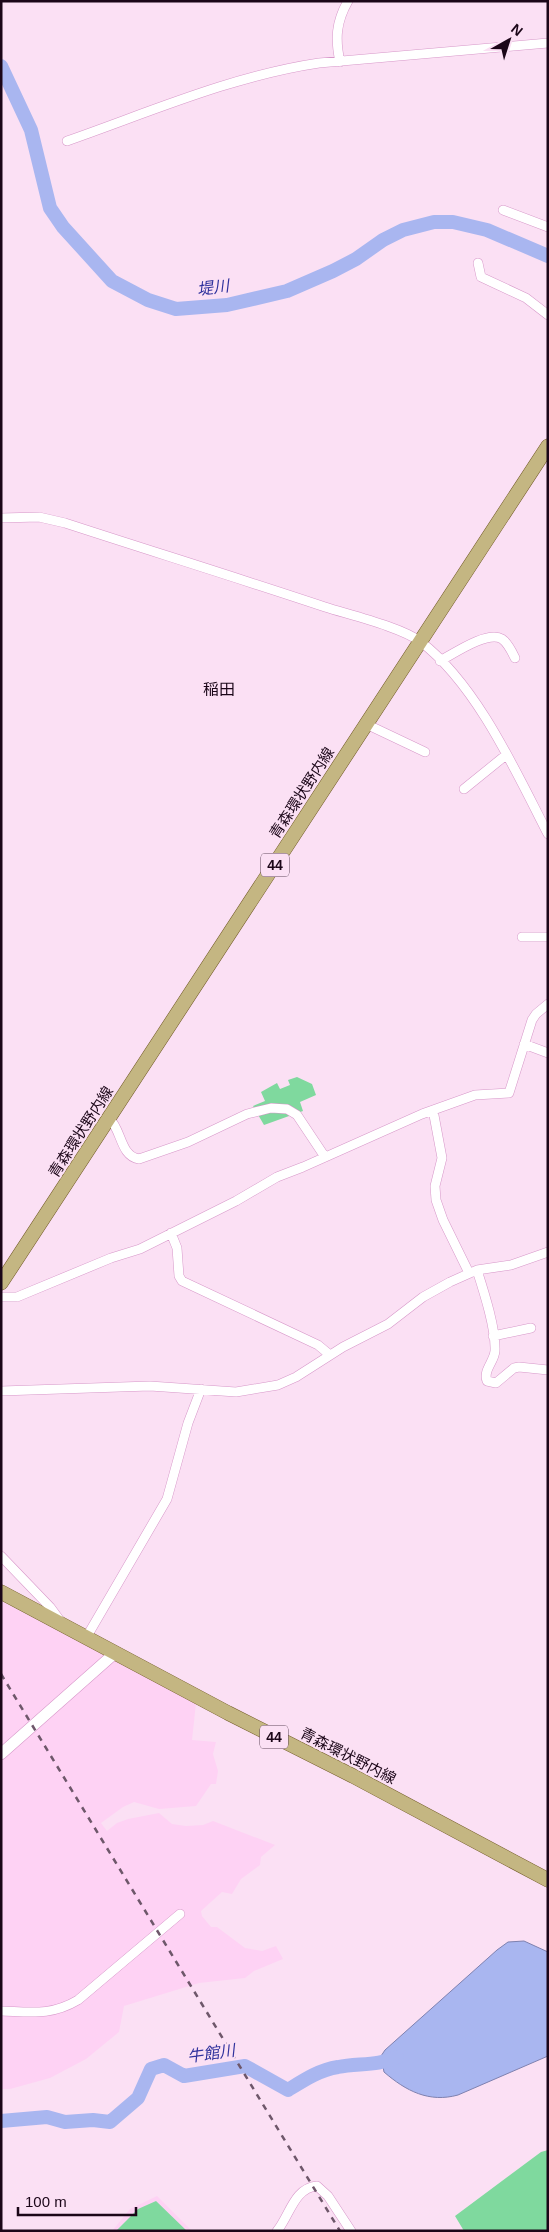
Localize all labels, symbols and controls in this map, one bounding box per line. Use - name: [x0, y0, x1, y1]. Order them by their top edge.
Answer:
- north arrow: [484, 15, 534, 65]
- text: N: [508, 20, 526, 39]
- water label: 堤川: [196, 277, 232, 298]
- district label: 稲田: [203, 681, 235, 698]
- street label: 青森環状野内線: [266, 744, 337, 841]
- road number: 44: [261, 854, 289, 876]
- street label: 青森環状野内線: [45, 1083, 116, 1180]
- street label: 青森環状野内線: [298, 1724, 399, 1787]
- road number: 44: [260, 1725, 288, 1748]
- water label: 牛館川: [186, 2041, 238, 2065]
- scale bar: [18, 2184, 135, 2216]
- text: 100 m: [25, 2193, 67, 2210]

